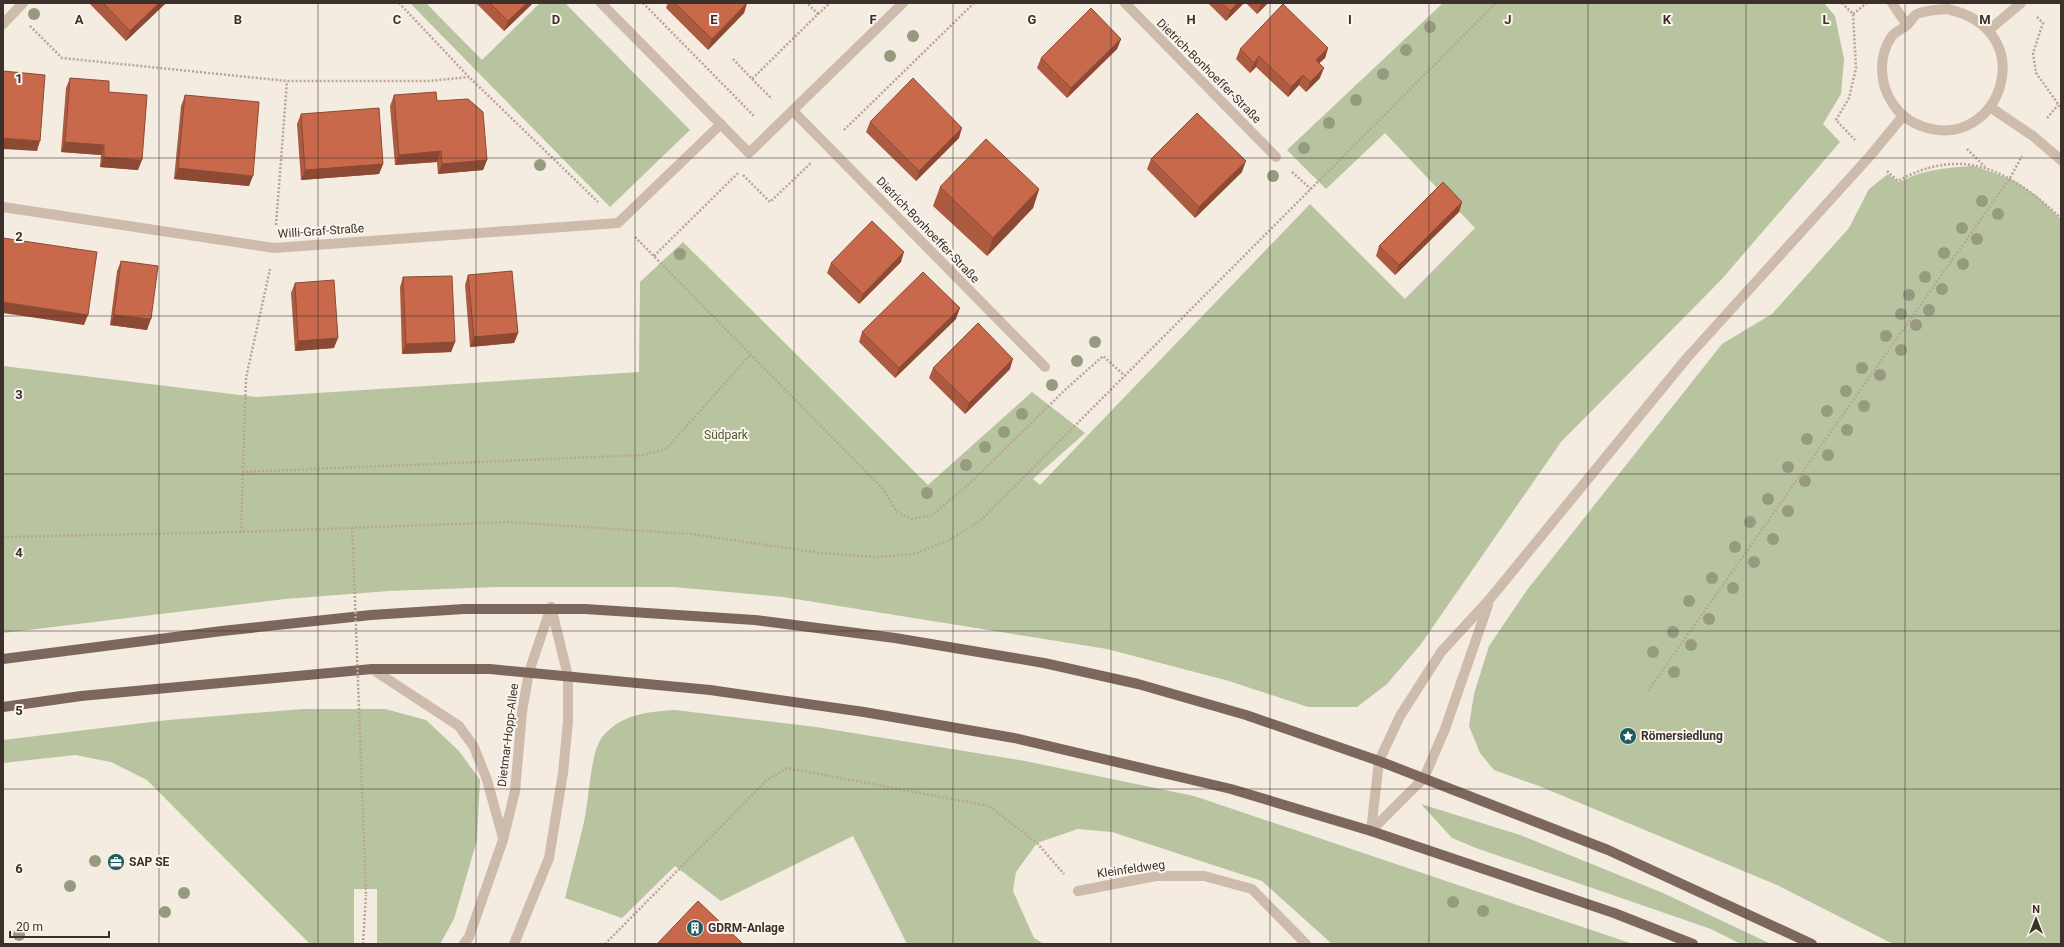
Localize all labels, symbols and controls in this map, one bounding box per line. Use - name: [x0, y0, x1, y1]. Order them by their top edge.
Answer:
- text: A: [75, 12, 84, 27]
- text: B: [234, 12, 242, 27]
- text: C: [393, 12, 402, 27]
- text: D: [552, 12, 560, 27]
- text: E: [710, 12, 718, 27]
- text: F: [869, 12, 877, 27]
- text: G: [1028, 12, 1037, 27]
- text: H: [1186, 12, 1196, 27]
- text: I: [1348, 12, 1352, 27]
- text: J: [1504, 12, 1512, 27]
- text: K: [1663, 12, 1672, 27]
- text: L: [1822, 12, 1830, 27]
- text: M: [1979, 12, 1991, 27]
- street label: Dietrich-Bonhoeffer-Straße: [1154, 16, 1264, 126]
- text: 1: [15, 71, 23, 86]
- street label: Dietrich-Bonhoeffer-Straße: [874, 174, 982, 286]
- street label: Willi-Graf-Straße: [277, 221, 365, 241]
- text: 2: [15, 229, 23, 244]
- text: 3: [15, 387, 23, 402]
- park label: Südpark: [704, 428, 749, 442]
- text: 4: [15, 545, 23, 560]
- street label: Dietmar-Hopp-Allee: [495, 682, 521, 788]
- text: 5: [15, 703, 23, 718]
- place icon: Römersiedlung: [1618, 726, 1638, 746]
- place label: Römersiedlung: [1641, 729, 1723, 743]
- office icon: SAP SE: [106, 852, 126, 872]
- place label: SAP SE: [129, 855, 170, 869]
- street label: Kleinfeldweg: [1096, 857, 1166, 881]
- text: 6: [15, 861, 23, 876]
- north arrow: [2016, 899, 2056, 939]
- text: N: [2032, 903, 2040, 916]
- scale bar: [10, 913, 109, 939]
- building icon: GDRM-Anlage: [685, 918, 705, 938]
- text: 20 m: [16, 920, 43, 934]
- place label: GDRM-Anlage: [708, 921, 785, 935]

